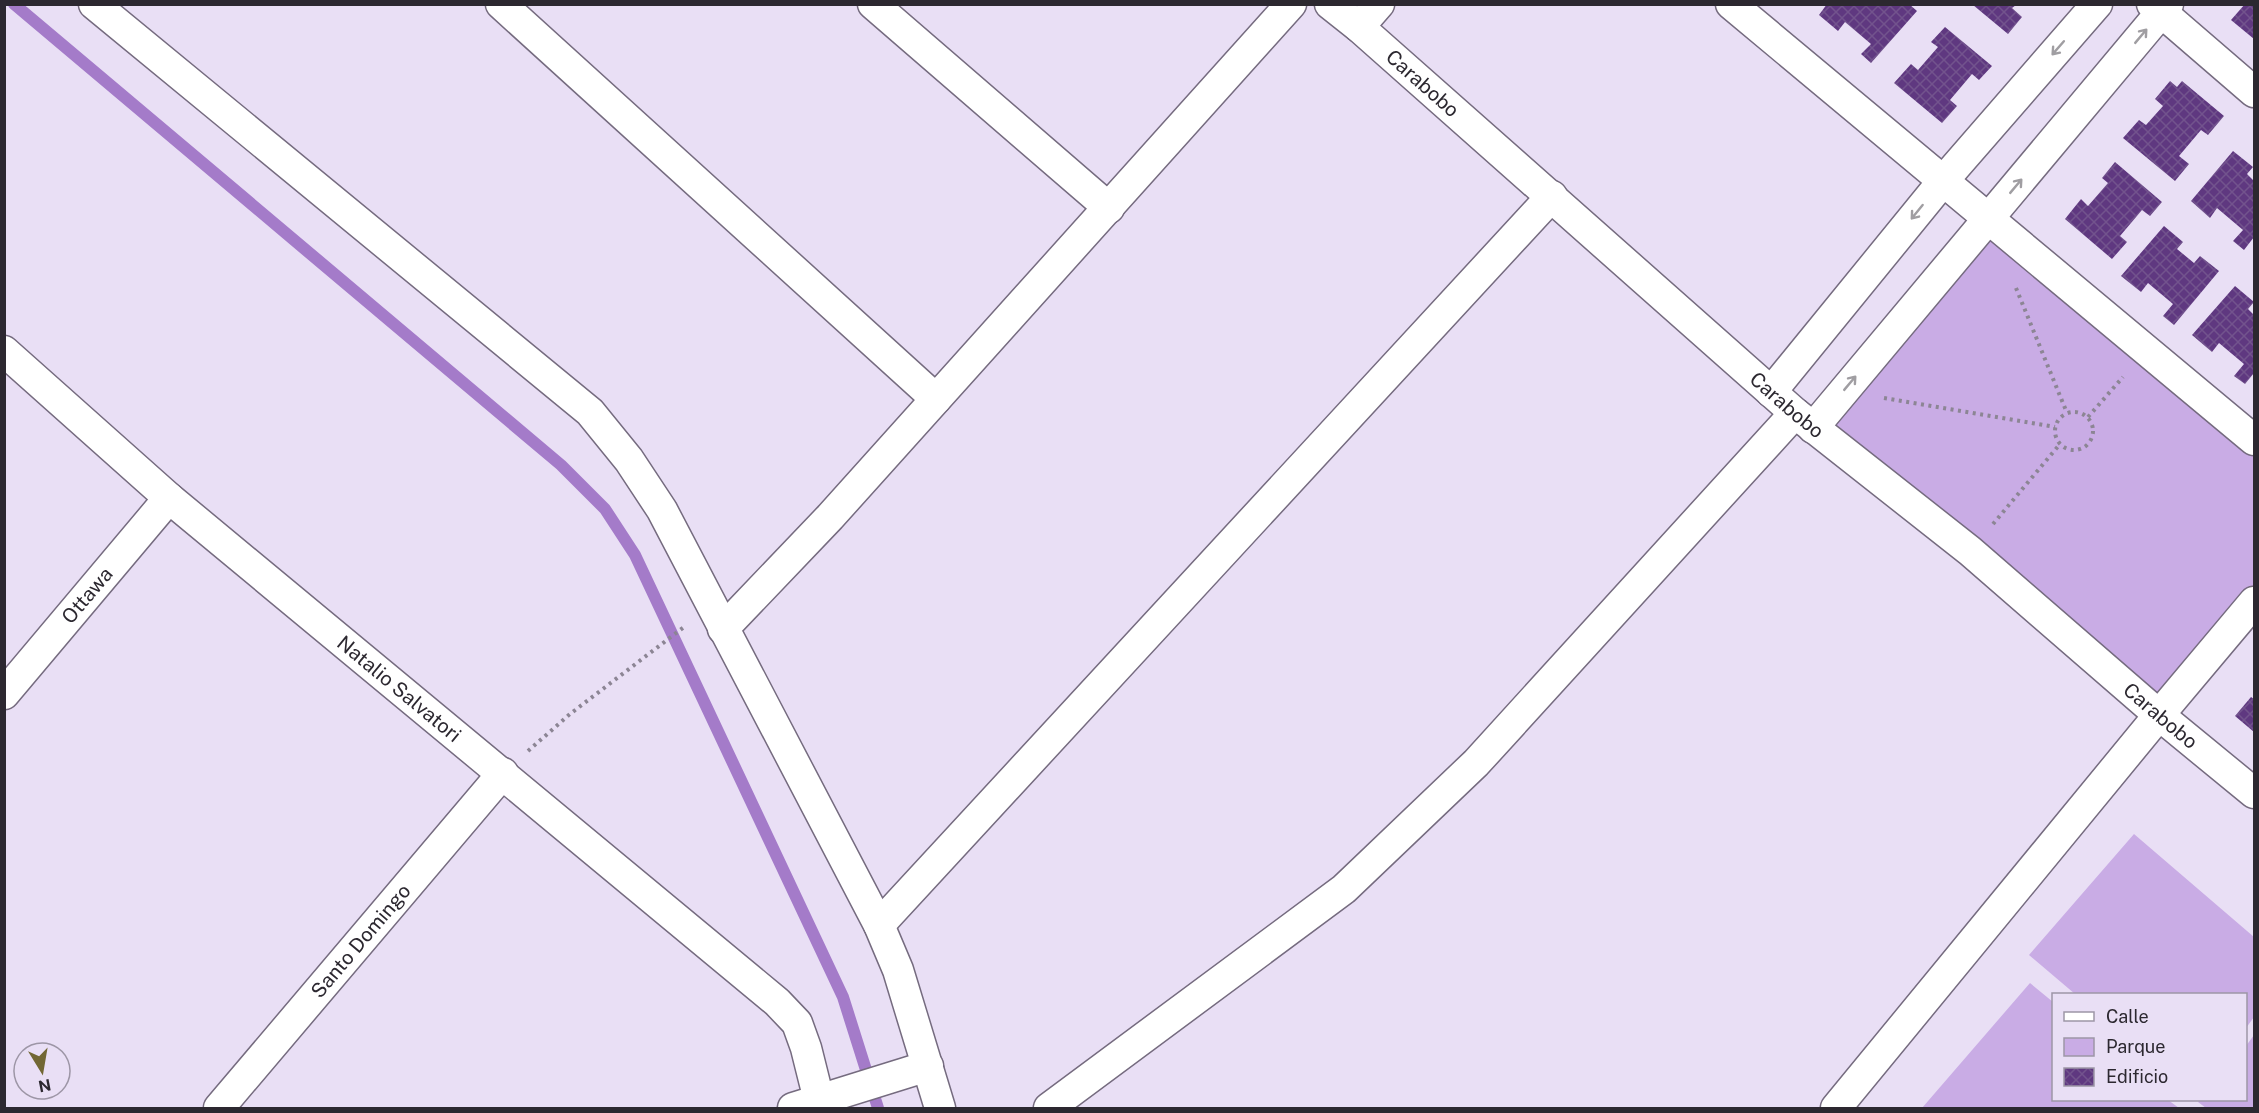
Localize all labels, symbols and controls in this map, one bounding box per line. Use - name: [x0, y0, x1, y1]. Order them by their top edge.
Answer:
- one-way arrow: [2134, 29, 2148, 44]
- one-way arrow: [2051, 40, 2065, 55]
- street label: Carabobo: [1381, 45, 1464, 122]
- one-way arrow: [2009, 179, 2023, 194]
- one-way arrow: [1911, 204, 1924, 220]
- street label: Carabobo: [1745, 367, 1829, 443]
- one-way arrow: [1844, 376, 1857, 392]
- street label: Ottawa: [57, 562, 118, 628]
- street label: Natalio Salvatori: [332, 631, 466, 747]
- street label: Carabobo: [2118, 678, 2203, 754]
- street label: Santo Domingo: [306, 879, 416, 1003]
- legend: [2052, 993, 2247, 1101]
- text: Calle: [2106, 1006, 2149, 1027]
- text: Parque: [2106, 1036, 2166, 1057]
- north arrow: [12, 1041, 72, 1101]
- text: Edificio: [2106, 1066, 2168, 1087]
- text: N: [37, 1075, 53, 1096]

